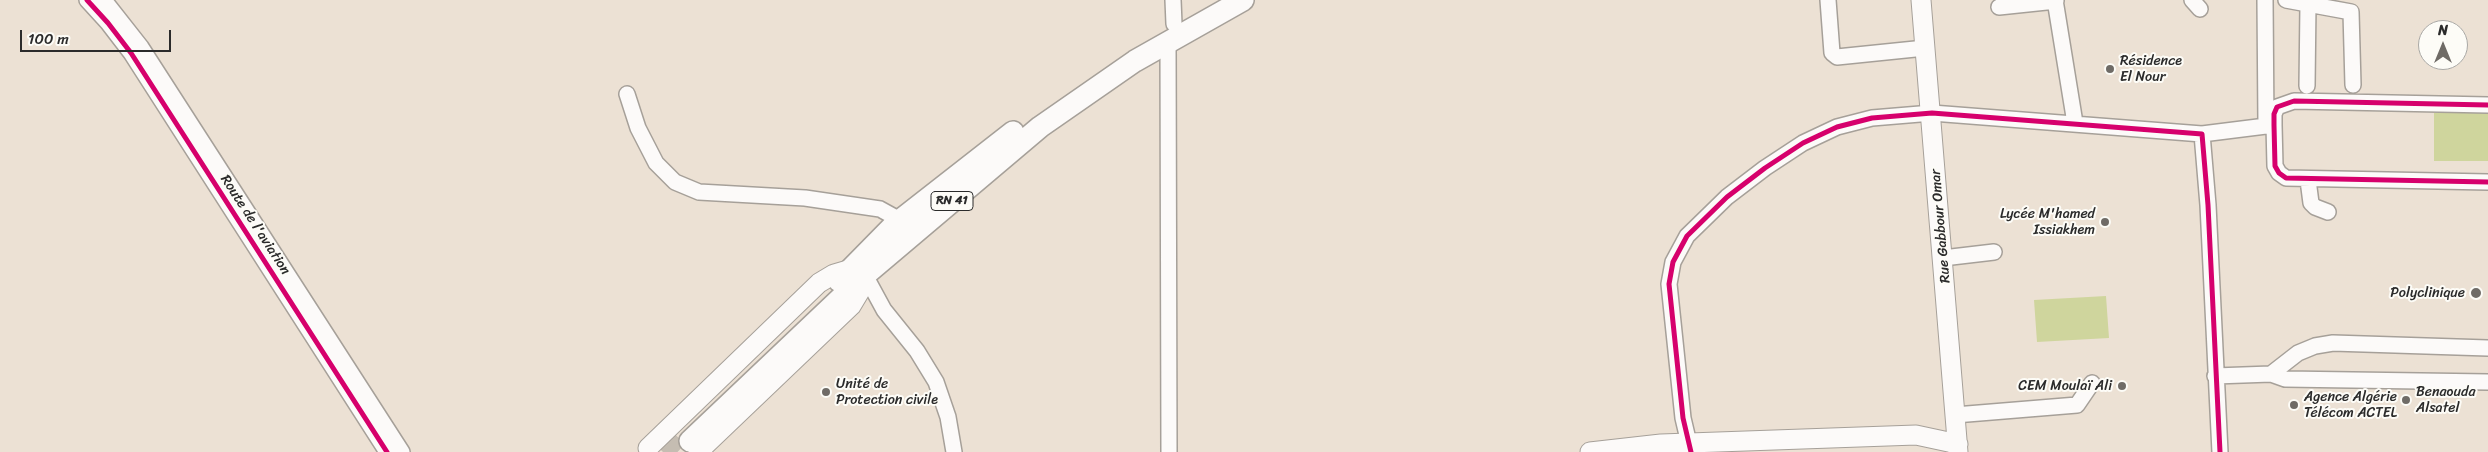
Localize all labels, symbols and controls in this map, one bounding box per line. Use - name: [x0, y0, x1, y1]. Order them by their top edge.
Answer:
- text: N: [2438, 18, 2448, 43]
- scale bar: [22, 20, 174, 52]
- north arrow: [2418, 20, 2468, 70]
- text: 100 m: [28, 26, 69, 52]
- place label: Résidence El Nour: [2120, 53, 2182, 85]
- marker: Résidence El Nour: [2104, 63, 2116, 75]
- street label: Rue Gabbour Omar: [1928, 168, 1954, 284]
- street label: Route de l'aviation: [216, 172, 294, 278]
- road number: RN 41: [931, 192, 973, 210]
- place label: Lycée M'hamed Issiakhem: [2000, 206, 2095, 238]
- marker: Lycée M'hamed Issiakhem: [2099, 216, 2111, 228]
- place label: Polyclinique: [2390, 285, 2465, 301]
- marker: Polyclinique: [2469, 286, 2483, 300]
- place label: Unité de Protection civile: [836, 376, 938, 408]
- place label: CEM Moulaï Ali: [2018, 378, 2112, 394]
- marker: CEM Moulaï Ali: [2116, 380, 2128, 392]
- place label: Benaouda Alsatel: [2416, 384, 2475, 417]
- marker: Unité de Protection civile: [820, 386, 832, 398]
- place label: Agence Algérie Télécom ACTEL: [2304, 389, 2397, 422]
- marker: Benaouda Alsatel: [2400, 394, 2412, 406]
- marker: Agence Algérie Télécom ACTEL: [2288, 399, 2300, 411]

